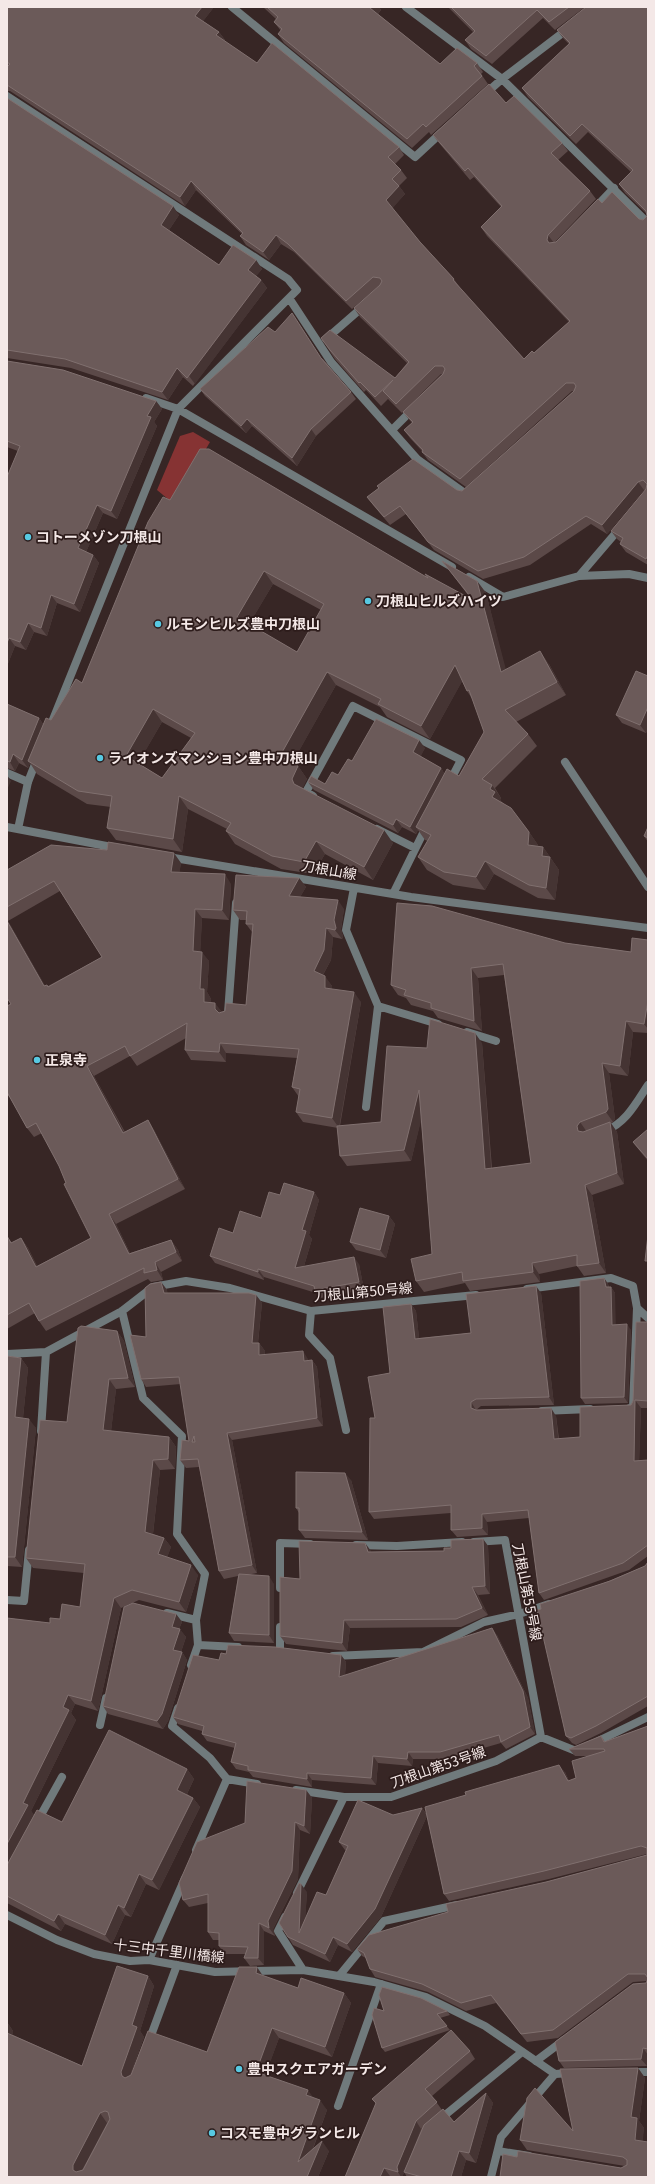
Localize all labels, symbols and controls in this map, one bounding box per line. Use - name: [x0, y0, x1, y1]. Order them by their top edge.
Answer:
- place label: コトーメゾン刀根山: [36, 526, 161, 546]
- marker: コトーメゾン刀根山: [23, 532, 33, 542]
- place label: 刀根山ヒルズハイツ: [376, 590, 502, 610]
- marker: 刀根山ヒルズハイツ: [363, 596, 373, 606]
- place label: ルモンヒルズ豊中刀根山: [166, 613, 320, 633]
- marker: ルモンヒルズ豊中刀根山: [153, 619, 163, 629]
- place label: ライオンズマンション豊中刀根山: [108, 747, 318, 767]
- marker: ライオンズマンション豊中刀根山: [95, 753, 105, 763]
- street label: 刀根山線: [300, 854, 358, 884]
- place label: 正泉寺: [45, 1049, 87, 1069]
- marker: 正泉寺: [32, 1055, 42, 1065]
- street label: 刀根山第50号線: [312, 1277, 413, 1305]
- street label: 刀根山第55号線: [509, 1541, 547, 1643]
- street label: 刀根山第53号線: [387, 1740, 488, 1792]
- street label: 十三中千里川橋線: [112, 1933, 226, 1967]
- place label: 豊中スクエアガーデン: [247, 2058, 387, 2078]
- marker: 豊中スクエアガーデン: [234, 2064, 244, 2074]
- place label: コスモ豊中グランヒル: [220, 2122, 360, 2142]
- marker: コスモ豊中グランヒル: [207, 2128, 217, 2138]

